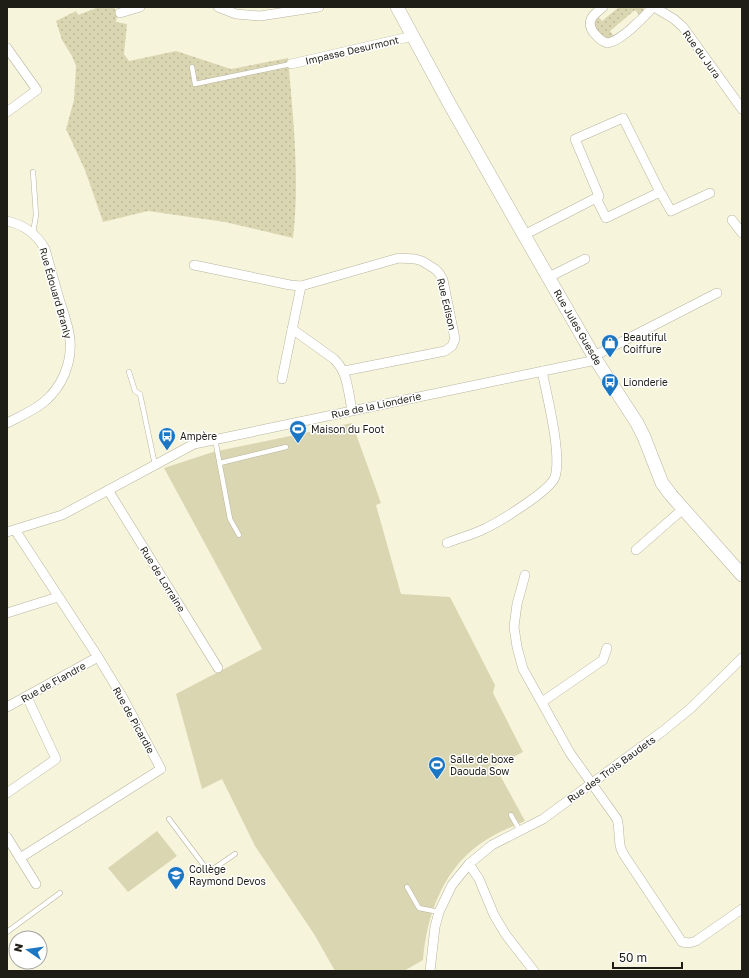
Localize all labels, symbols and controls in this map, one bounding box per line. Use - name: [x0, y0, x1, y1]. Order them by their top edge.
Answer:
- street label: Rue du Jura: [680, 28, 724, 80]
- street label: Impasse Desurmont: [304, 33, 400, 67]
- street label: Rue Édouard Branly: [37, 246, 75, 340]
- street label: Rue Edison: [435, 277, 459, 331]
- street label: Rue Jules Guesde: [551, 287, 605, 367]
- place label: Beautiful Coiffure: [623, 331, 667, 355]
- shop icon: Beautiful Coiffure: [600, 333, 620, 358]
- bus stop icon: Lionderie: [600, 372, 620, 397]
- place label: Lionderie: [623, 376, 668, 388]
- street label: Rue de la Lionderie: [330, 390, 422, 420]
- sports icon: Maison du Foot: [288, 419, 308, 444]
- place label: Maison du Foot: [311, 423, 384, 435]
- bus stop icon: Ampère: [157, 426, 177, 451]
- place label: Ampère: [180, 430, 217, 442]
- street label: Rue de Lorraine: [138, 544, 188, 614]
- street label: Rue de Flandre: [19, 659, 88, 705]
- street label: Rue de Picardie: [111, 685, 157, 756]
- street label: Rue des Trois Baudets: [565, 733, 657, 805]
- place label: Salle de boxe Daouda Sow: [450, 753, 514, 777]
- sports icon: Salle de boxe Daouda Sow: [427, 755, 447, 780]
- place label: Collège Raymond Devos: [189, 863, 266, 887]
- school or university icon: Collège Raymond Devos: [166, 865, 186, 890]
- north arrow: [8, 930, 48, 970]
- text: N: [10, 942, 25, 953]
- scale bar: [613, 944, 682, 970]
- text: 50 m: [619, 950, 647, 965]

